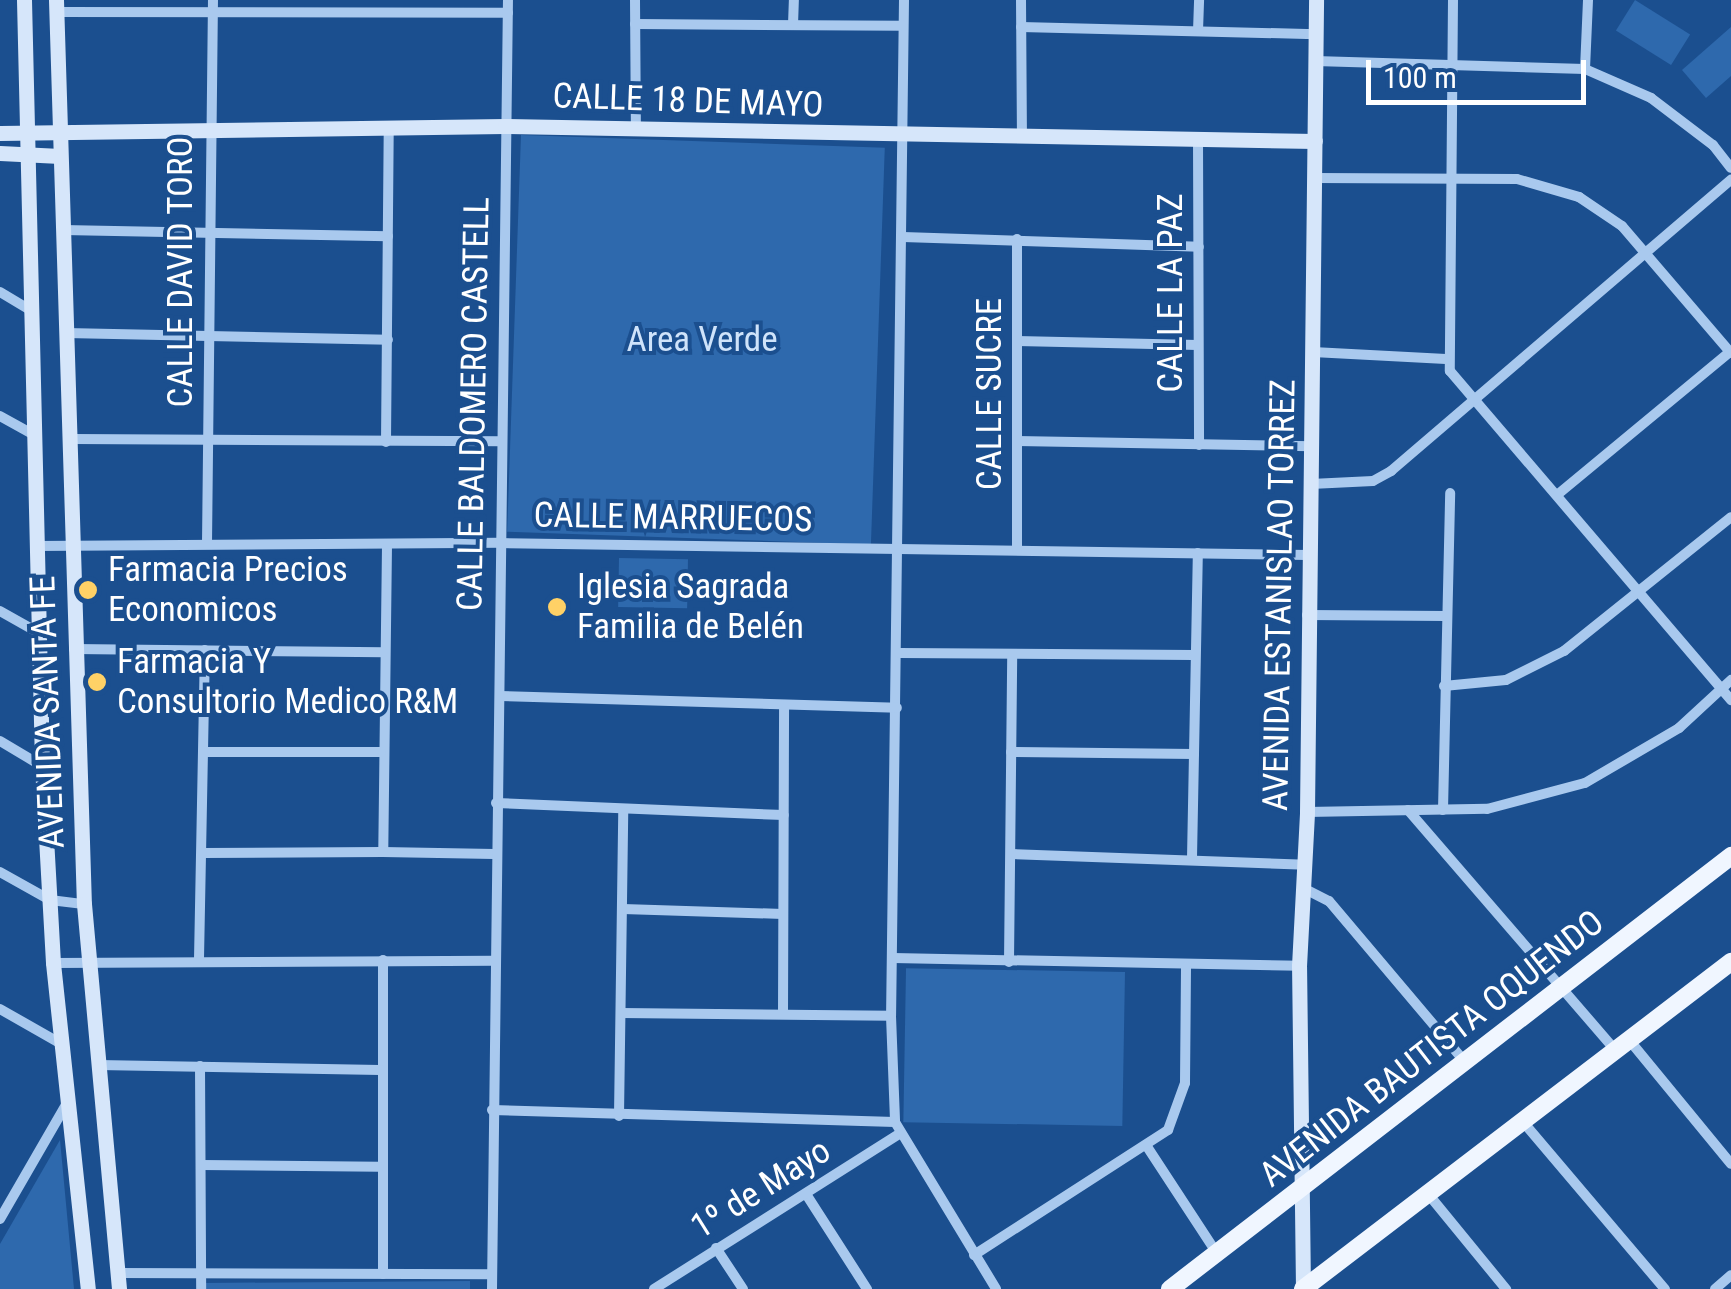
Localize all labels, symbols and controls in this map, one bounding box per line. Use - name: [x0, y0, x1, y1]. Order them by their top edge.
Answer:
- scale bar: [1371, 40, 1591, 102]
- text: 100 m: [1383, 60, 1457, 95]
- street label: CALLE 18 DE MAYO: [552, 75, 824, 127]
- street label: CALLE DAVID TORO: [160, 136, 202, 408]
- street label: CALLE LA PAZ: [1150, 193, 1192, 393]
- street label: CALLE BALDOMERO CASTELL: [449, 197, 499, 611]
- street label: CALLE SUCRE: [969, 298, 1011, 490]
- park label: Area Verde: [626, 319, 778, 361]
- street label: AVENIDA ESTANISLAO TORREZ: [1255, 378, 1305, 812]
- street label: CALLE MARRUECOS: [533, 495, 813, 541]
- place label: Farmacia Precios Economicos: [108, 549, 348, 631]
- place label: Iglesia Sagrada Familia de Belén: [577, 566, 804, 648]
- street label: AVENIDA SANTA FE: [22, 575, 74, 849]
- marker: Farmacia Precios Economicos: [77, 579, 99, 601]
- marker: Iglesia Sagrada Familia de Belén: [546, 596, 568, 618]
- place label: Farmacia Y Consultorio Medico R&M: [117, 641, 458, 723]
- marker: Farmacia Y Consultorio Medico R&M: [86, 671, 108, 693]
- street label: AVENIDA BAUTISTA OQUENDO: [1252, 902, 1612, 1196]
- street label: 1º de Mayo: [684, 1130, 838, 1248]

